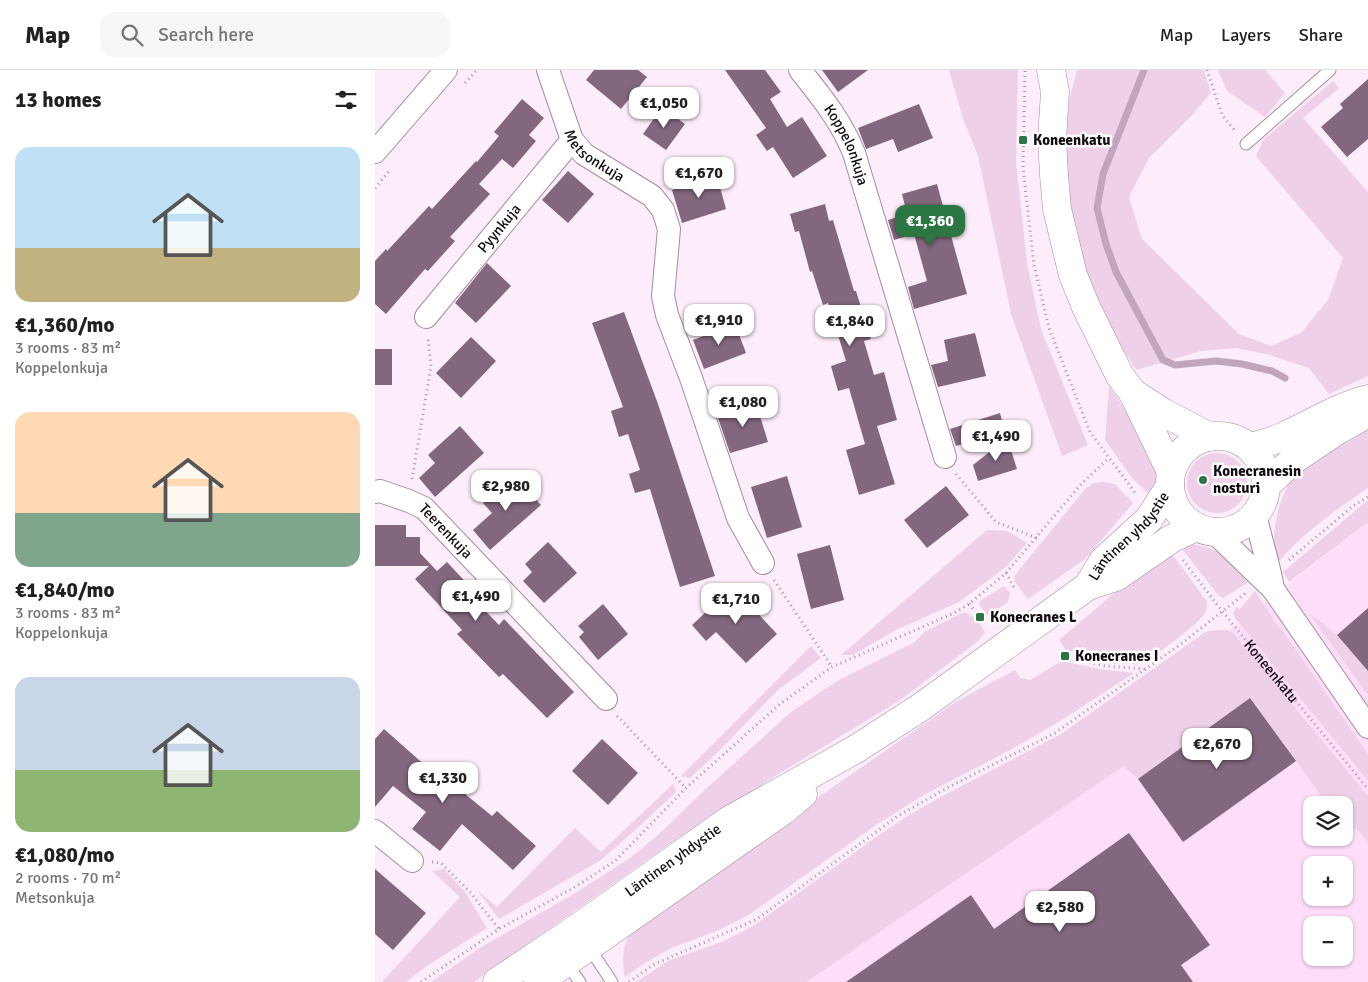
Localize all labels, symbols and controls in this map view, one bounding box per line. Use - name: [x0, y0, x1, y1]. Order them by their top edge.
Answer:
- search box: [100, 12, 450, 57]
- text: Map: [25, 20, 70, 50]
- icon: search: [118, 21, 146, 49]
- text: Search here: [158, 23, 254, 47]
- text: Map: [1160, 24, 1193, 46]
- text: Layers: [1221, 24, 1271, 46]
- text: Share: [1299, 24, 1343, 46]
- icon: filters: [332, 86, 360, 114]
- text: 13 homes: [15, 87, 101, 113]
- pin: €1,050: [623, 87, 705, 129]
- text: €1,050: [640, 93, 688, 113]
- street label: Koppelonkuja: [820, 101, 872, 187]
- street label: Metsonkuja: [560, 127, 628, 186]
- place label: Koneenkatu: [1033, 131, 1111, 149]
- marker: Koneenkatu: [1017, 134, 1029, 146]
- pin: €1,670: [658, 156, 740, 199]
- text: €1,670: [675, 163, 723, 183]
- icon: home: [143, 180, 233, 270]
- street label: Pyynkuja: [474, 200, 525, 256]
- pin: €1,360: [889, 204, 971, 247]
- text: €1,360: [906, 211, 954, 231]
- pin: €1,910: [678, 304, 760, 346]
- pin: €1,840: [809, 304, 891, 347]
- text: €1,910: [695, 310, 743, 330]
- text: €1,840: [826, 311, 874, 331]
- text: €1,360/mo: [15, 312, 114, 338]
- text: 3 rooms · 83 m²: [15, 338, 121, 358]
- text: Koppelonkuja: [15, 358, 108, 378]
- pin: €1,080: [702, 386, 784, 428]
- text: €1,080: [719, 392, 767, 412]
- pin: €1,490: [955, 420, 1037, 462]
- text: €1,490: [972, 426, 1020, 446]
- icon: home: [143, 445, 233, 535]
- place label: Konecranesin nosturi: [1213, 462, 1301, 497]
- pin: €2,980: [465, 470, 547, 512]
- marker: Konecranesin nosturi: [1197, 474, 1209, 486]
- text: €2,980: [482, 476, 530, 496]
- street label: Läntinen yhdystie: [1084, 488, 1173, 584]
- street label: Teerenkuja: [415, 500, 476, 562]
- text: €1,840/mo: [15, 577, 114, 603]
- pin: €1,490: [435, 580, 517, 622]
- pin: €1,710: [695, 582, 777, 625]
- text: €1,490: [452, 586, 500, 606]
- text: €1,710: [712, 589, 760, 609]
- text: 3 rooms · 83 m²: [15, 603, 121, 623]
- place label: Konecranes L: [990, 608, 1077, 626]
- marker: Konecranes L: [974, 611, 986, 623]
- text: Koppelonkuja: [15, 623, 108, 643]
- street label: Koneenkatu: [1240, 636, 1303, 706]
- place label: Konecranes I: [1075, 647, 1159, 665]
- marker: Konecranes I: [1059, 650, 1071, 662]
- icon: home: [143, 710, 233, 800]
- pin: €2,670: [1176, 728, 1258, 770]
- text: €2,670: [1193, 734, 1241, 754]
- pin: €1,330: [402, 762, 484, 804]
- text: €1,330: [419, 768, 467, 788]
- map controls: [1303, 796, 1353, 966]
- button: layers: [1303, 796, 1353, 846]
- street label: Läntinen yhdystie: [621, 820, 725, 900]
- text: €1,080/mo: [15, 842, 114, 868]
- button: +: [1303, 856, 1353, 906]
- text: 2 rooms · 70 m²: [15, 868, 121, 888]
- text: Metsonkuja: [15, 888, 95, 908]
- pin: €2,580: [1019, 890, 1101, 933]
- text: €2,580: [1036, 897, 1084, 917]
- button: −: [1303, 916, 1353, 966]

